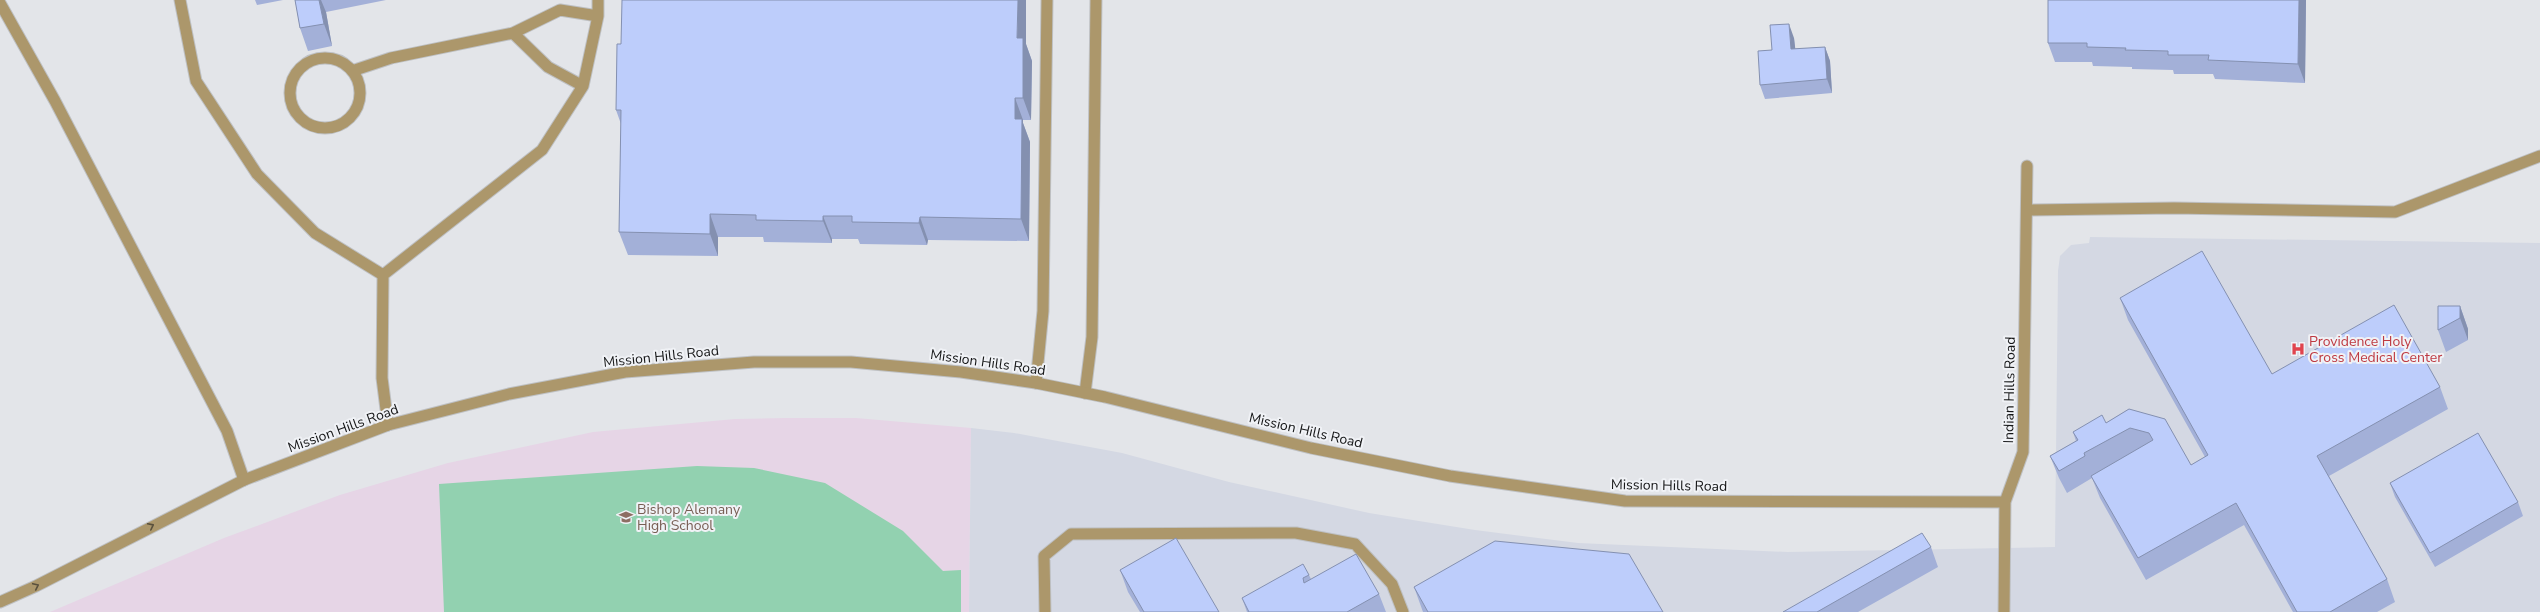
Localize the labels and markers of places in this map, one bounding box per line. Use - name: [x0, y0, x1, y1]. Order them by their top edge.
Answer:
- place label: Providence Holy Cross Medical Center: [2309, 332, 2442, 367]
- hospital icon: Providence Holy Cross Medical Center: [2290, 341, 2306, 357]
- place label: Bishop Alemany High School: [637, 500, 741, 535]
- school or university icon: Bishop Alemany High School: [618, 509, 634, 525]

